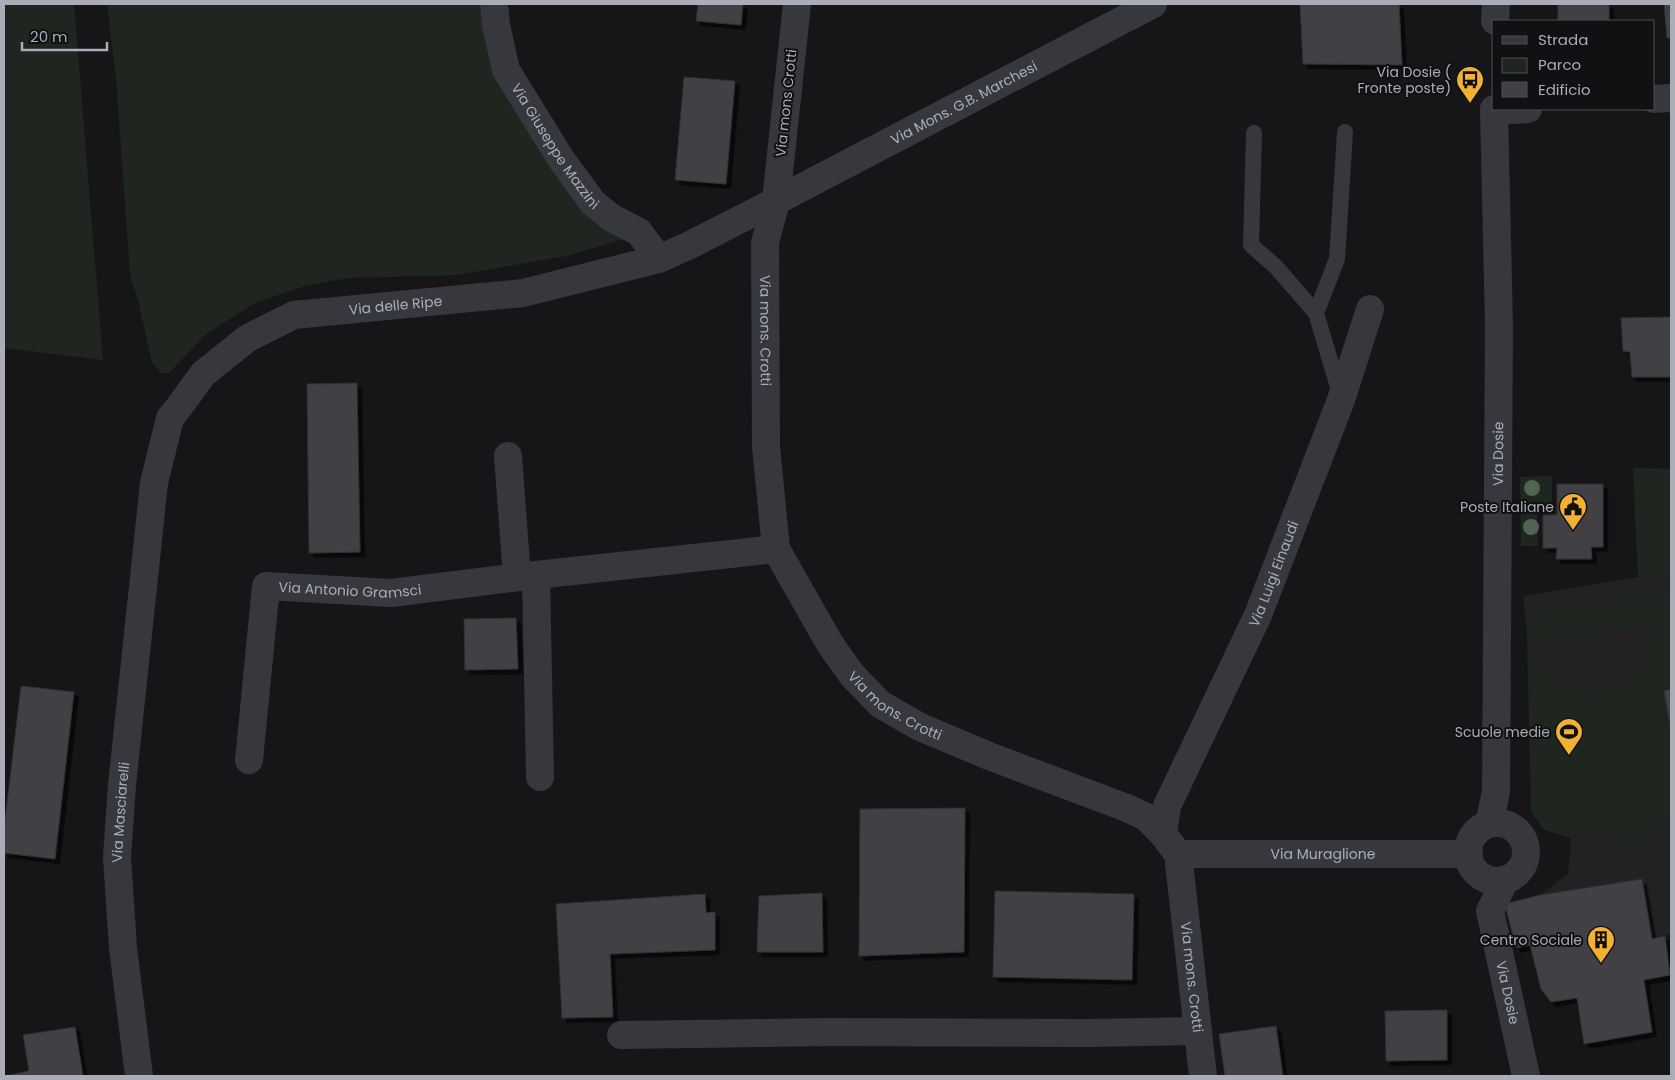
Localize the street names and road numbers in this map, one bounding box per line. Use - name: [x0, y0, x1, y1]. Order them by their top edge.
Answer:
- street label: Via mons Crotti: [770, 48, 802, 158]
- street label: Via Mons. G.B. Marchesi: [887, 56, 1041, 149]
- street label: Via Giuseppe Mazzini: [507, 79, 603, 214]
- street label: Via mons. Crotti: [755, 275, 776, 386]
- street label: Via delle Ripe: [348, 291, 443, 320]
- street label: Via Dosie: [1488, 421, 1508, 486]
- street label: Via Luigi Einaudi: [1244, 518, 1303, 630]
- street label: Via Antonio Gramsci: [278, 577, 423, 603]
- street label: Via mons. Crotti: [843, 667, 945, 745]
- street label: Via Masciarelli: [107, 761, 134, 863]
- street label: Via Muraglione: [1271, 844, 1376, 864]
- street label: Via mons. Crotti: [1176, 921, 1208, 1033]
- street label: Via Dosie: [1491, 959, 1525, 1027]

